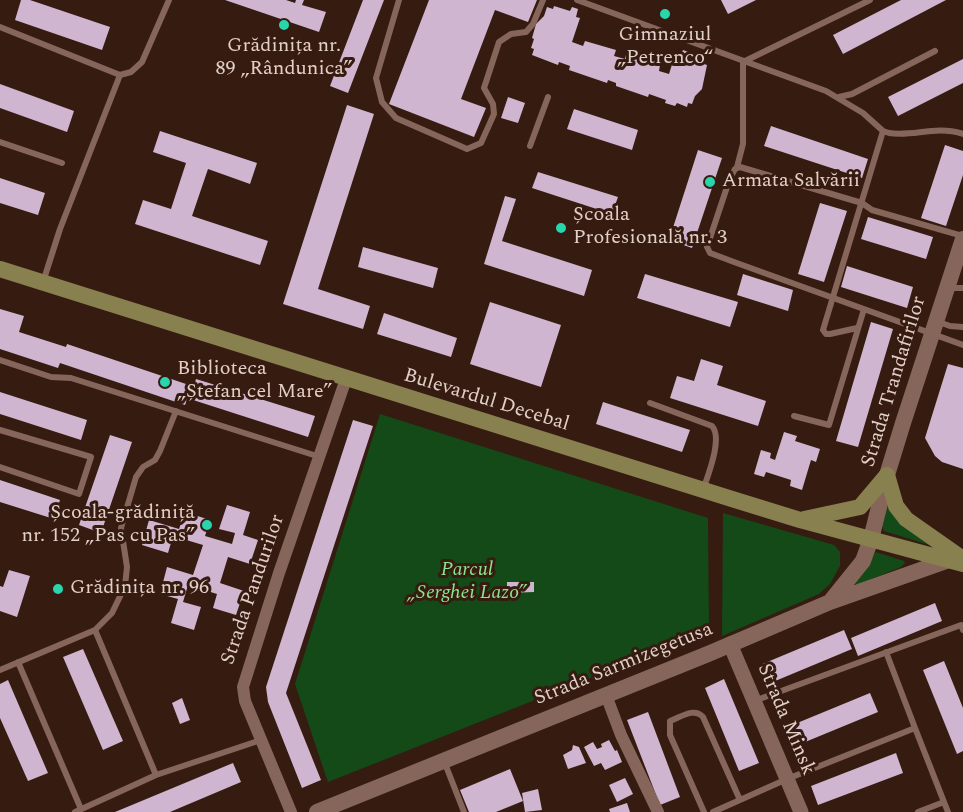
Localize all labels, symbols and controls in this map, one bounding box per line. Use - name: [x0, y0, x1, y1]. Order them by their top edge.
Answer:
- marker: Gimnaziul „Petrenco“: [658, 7, 672, 21]
- marker: Grădinița nr. 89 „Rândunica”: [277, 18, 291, 32]
- place label: Gimnaziul „Petrenco“: [617, 24, 713, 71]
- place label: Grădinița nr. 89 „Rândunica”: [216, 35, 352, 82]
- place label: Armata Salvării: [722, 170, 860, 194]
- marker: Armata Salvării: [703, 175, 717, 189]
- place label: Școala Profesională nr. 3: [573, 204, 727, 251]
- marker: Școala Profesională nr. 3: [554, 221, 568, 235]
- street label: Strada Trandafirilor: [858, 294, 932, 470]
- place label: Biblioteca „Ștefan cel Mare”: [177, 358, 332, 405]
- street label: Bulevardul Decebal: [400, 364, 572, 438]
- marker: Biblioteca „Ștefan cel Mare”: [158, 375, 172, 389]
- place label: Școala-grădiniță nr. 152 „Pas cu Pas”: [21, 502, 195, 549]
- street label: Strada Pandurilor: [217, 512, 291, 668]
- marker: Școala-grădiniță nr. 152 „Pas cu Pas”: [200, 518, 214, 532]
- park label: Parcul „Serghei Lazo”: [408, 559, 526, 606]
- place label: Grădinița nr. 96: [70, 577, 209, 601]
- marker: Grădinița nr. 96: [51, 582, 65, 596]
- street label: Strada Sarmizegetusa: [531, 618, 717, 712]
- street label: Strada Minsk: [751, 661, 819, 779]

